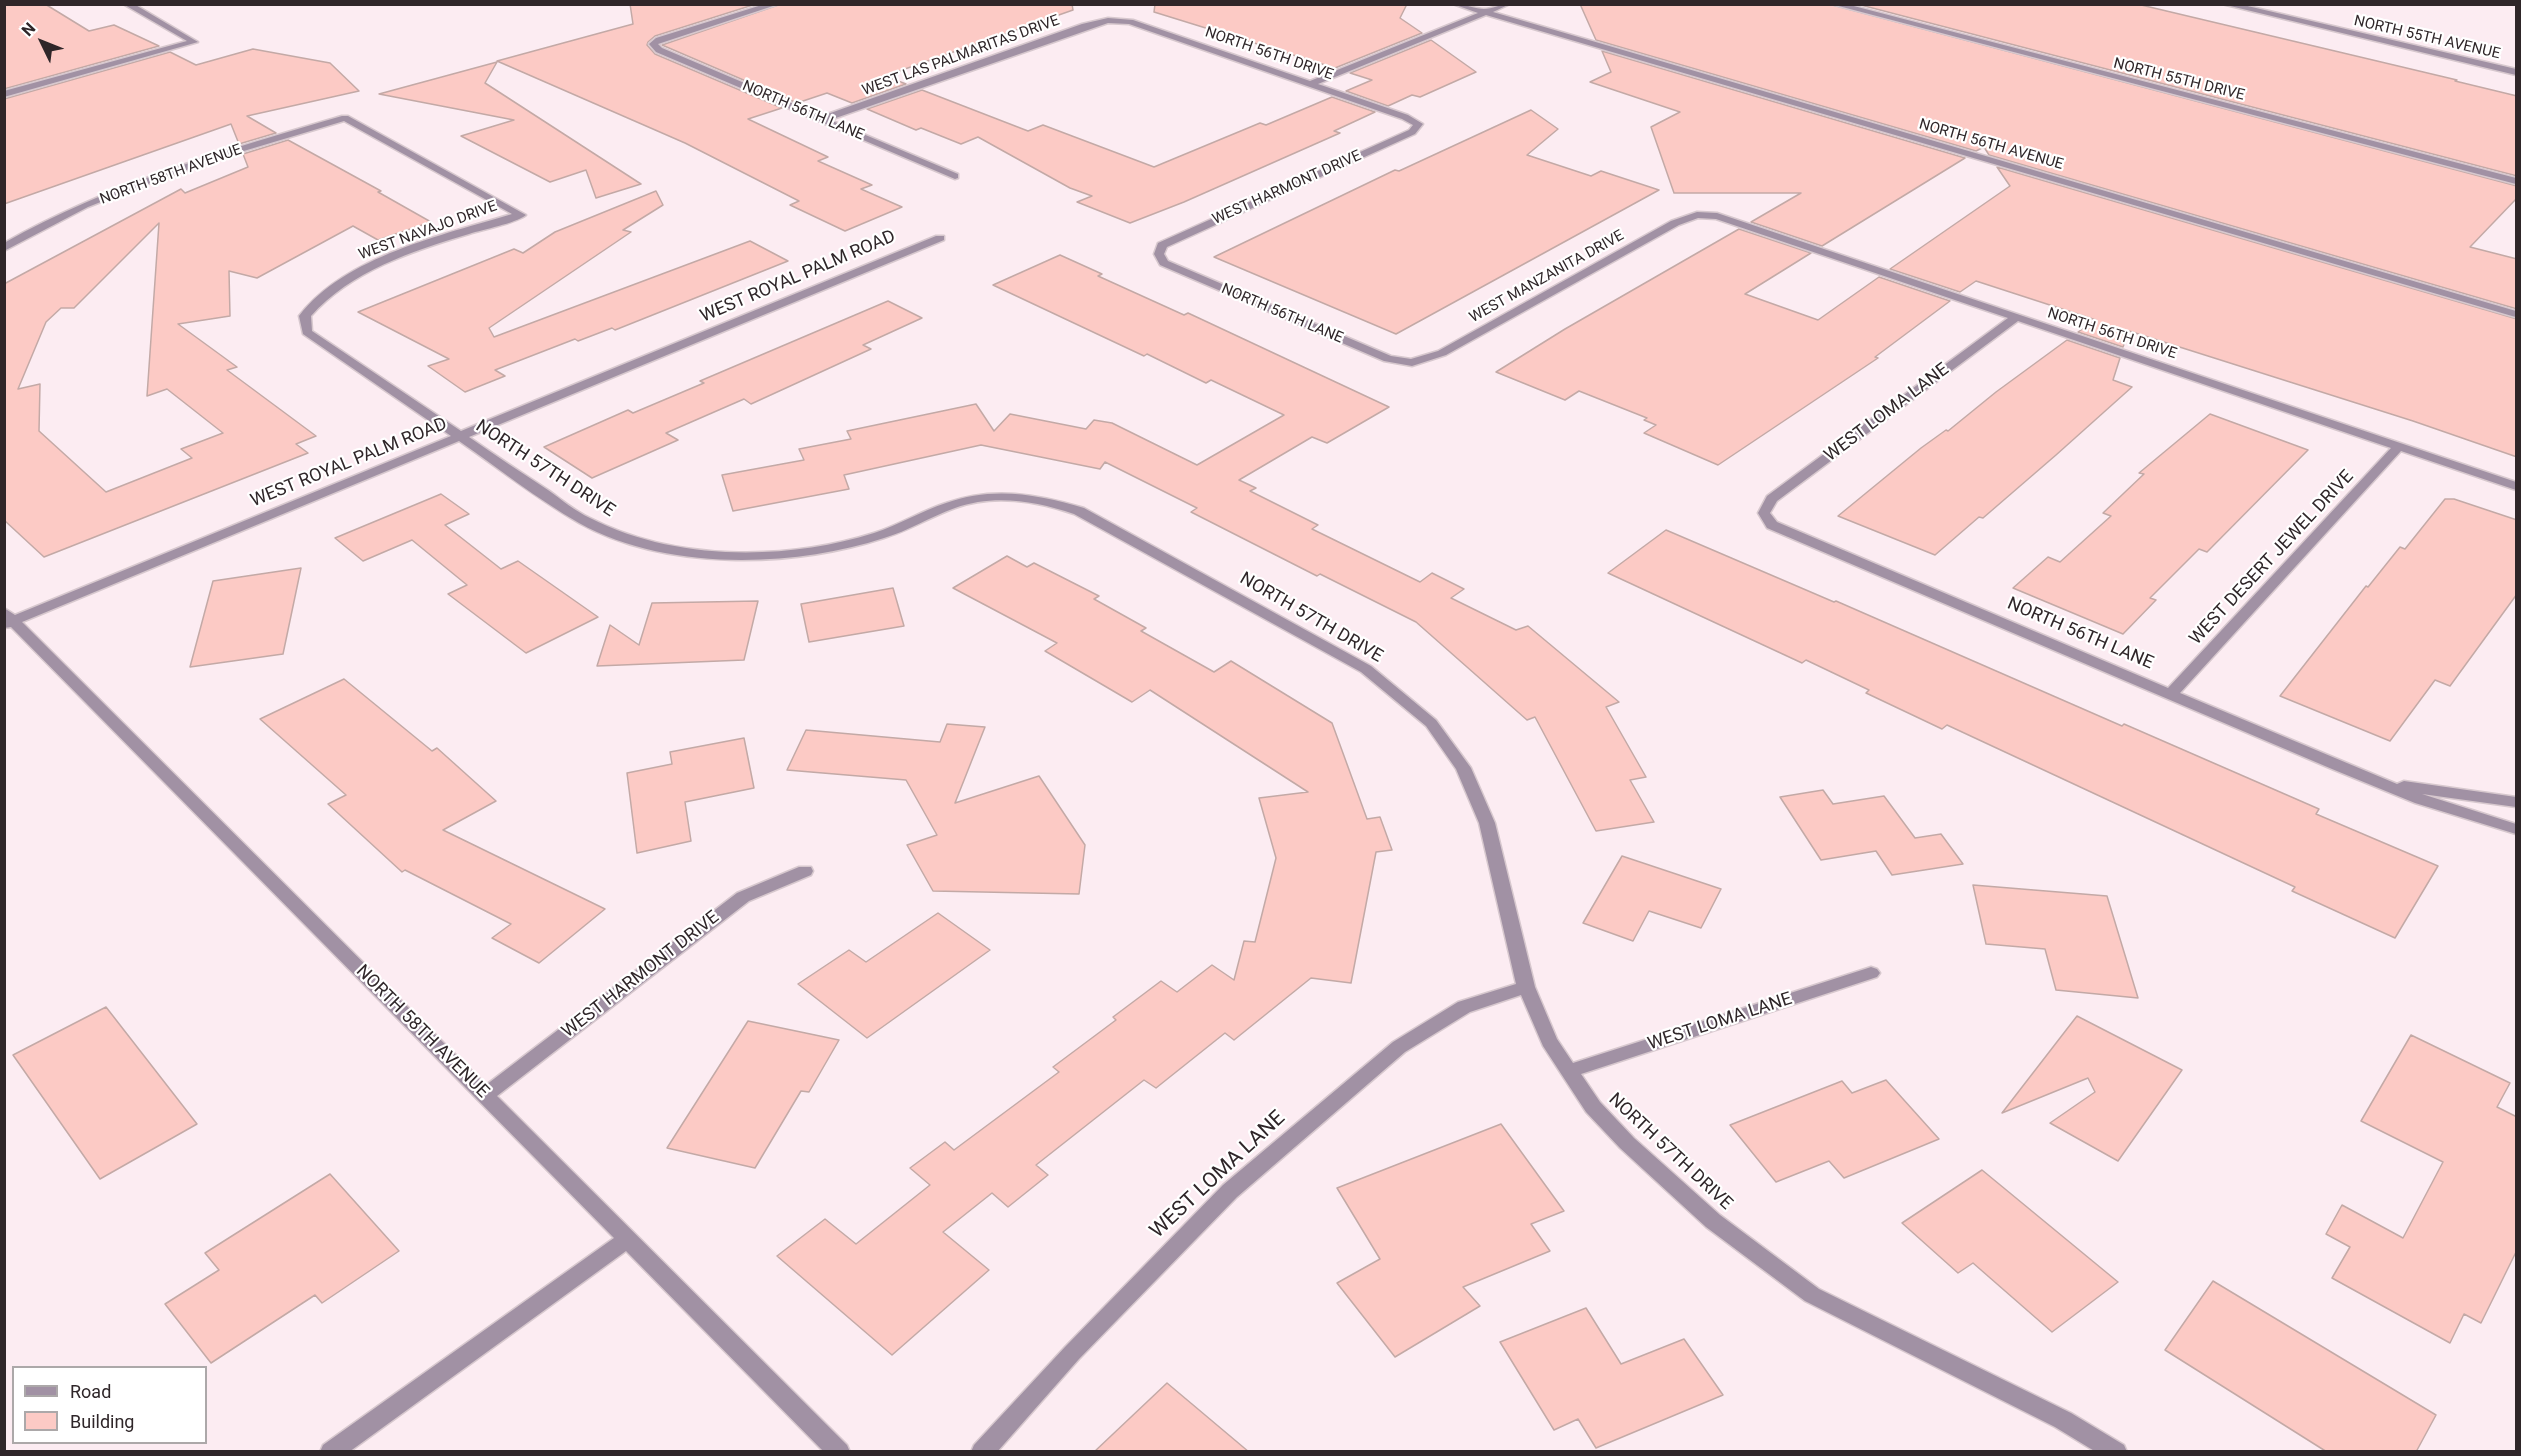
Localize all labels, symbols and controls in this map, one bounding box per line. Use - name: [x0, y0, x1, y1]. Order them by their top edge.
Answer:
- north arrow: [12, 12, 72, 72]
- street label: WEST LAS PALMARITAS DRIVE: [860, 12, 1062, 100]
- street label: NORTH 55TH AVENUE: [2352, 12, 2502, 64]
- text: N: [18, 19, 39, 40]
- street label: NORTH 56TH DRIVE: [1202, 24, 1336, 84]
- street label: NORTH 55TH DRIVE: [2112, 55, 2246, 105]
- street label: NORTH 56TH LANE: [739, 77, 867, 145]
- street label: NORTH 56TH AVENUE: [1917, 116, 2065, 174]
- street label: NORTH 58TH AVENUE: [98, 141, 244, 209]
- street label: WEST HARMONT DRIVE: [1210, 147, 1364, 229]
- street label: WEST NAVAJO DRIVE: [356, 198, 500, 264]
- street label: WEST ROYAL PALM ROAD: [697, 226, 899, 328]
- street label: WEST MANZANITA DRIVE: [1467, 227, 1627, 327]
- street label: NORTH 56TH LANE: [1218, 280, 1346, 348]
- street label: NORTH 56TH DRIVE: [2045, 305, 2179, 363]
- street label: WEST LOMA LANE: [1820, 359, 1954, 467]
- street label: WEST ROYAL PALM ROAD: [248, 414, 450, 512]
- street label: NORTH 57TH DRIVE: [471, 416, 619, 522]
- street label: WEST DESERT JEWEL DRIVE: [2185, 466, 2359, 650]
- street label: NORTH 57TH DRIVE: [1236, 568, 1386, 668]
- street label: NORTH 56TH LANE: [2004, 593, 2156, 675]
- street label: WEST HARMONT DRIVE: [558, 907, 724, 1043]
- street label: NORTH 58TH AVENUE: [351, 961, 493, 1103]
- street label: WEST LOMA LANE: [1645, 988, 1795, 1056]
- street label: NORTH 57TH DRIVE: [1604, 1089, 1736, 1215]
- street label: WEST LOMA LANE: [1145, 1106, 1291, 1244]
- legend: [12, 1366, 207, 1444]
- text: Road: [70, 1381, 111, 1402]
- text: Building: [70, 1411, 134, 1432]

